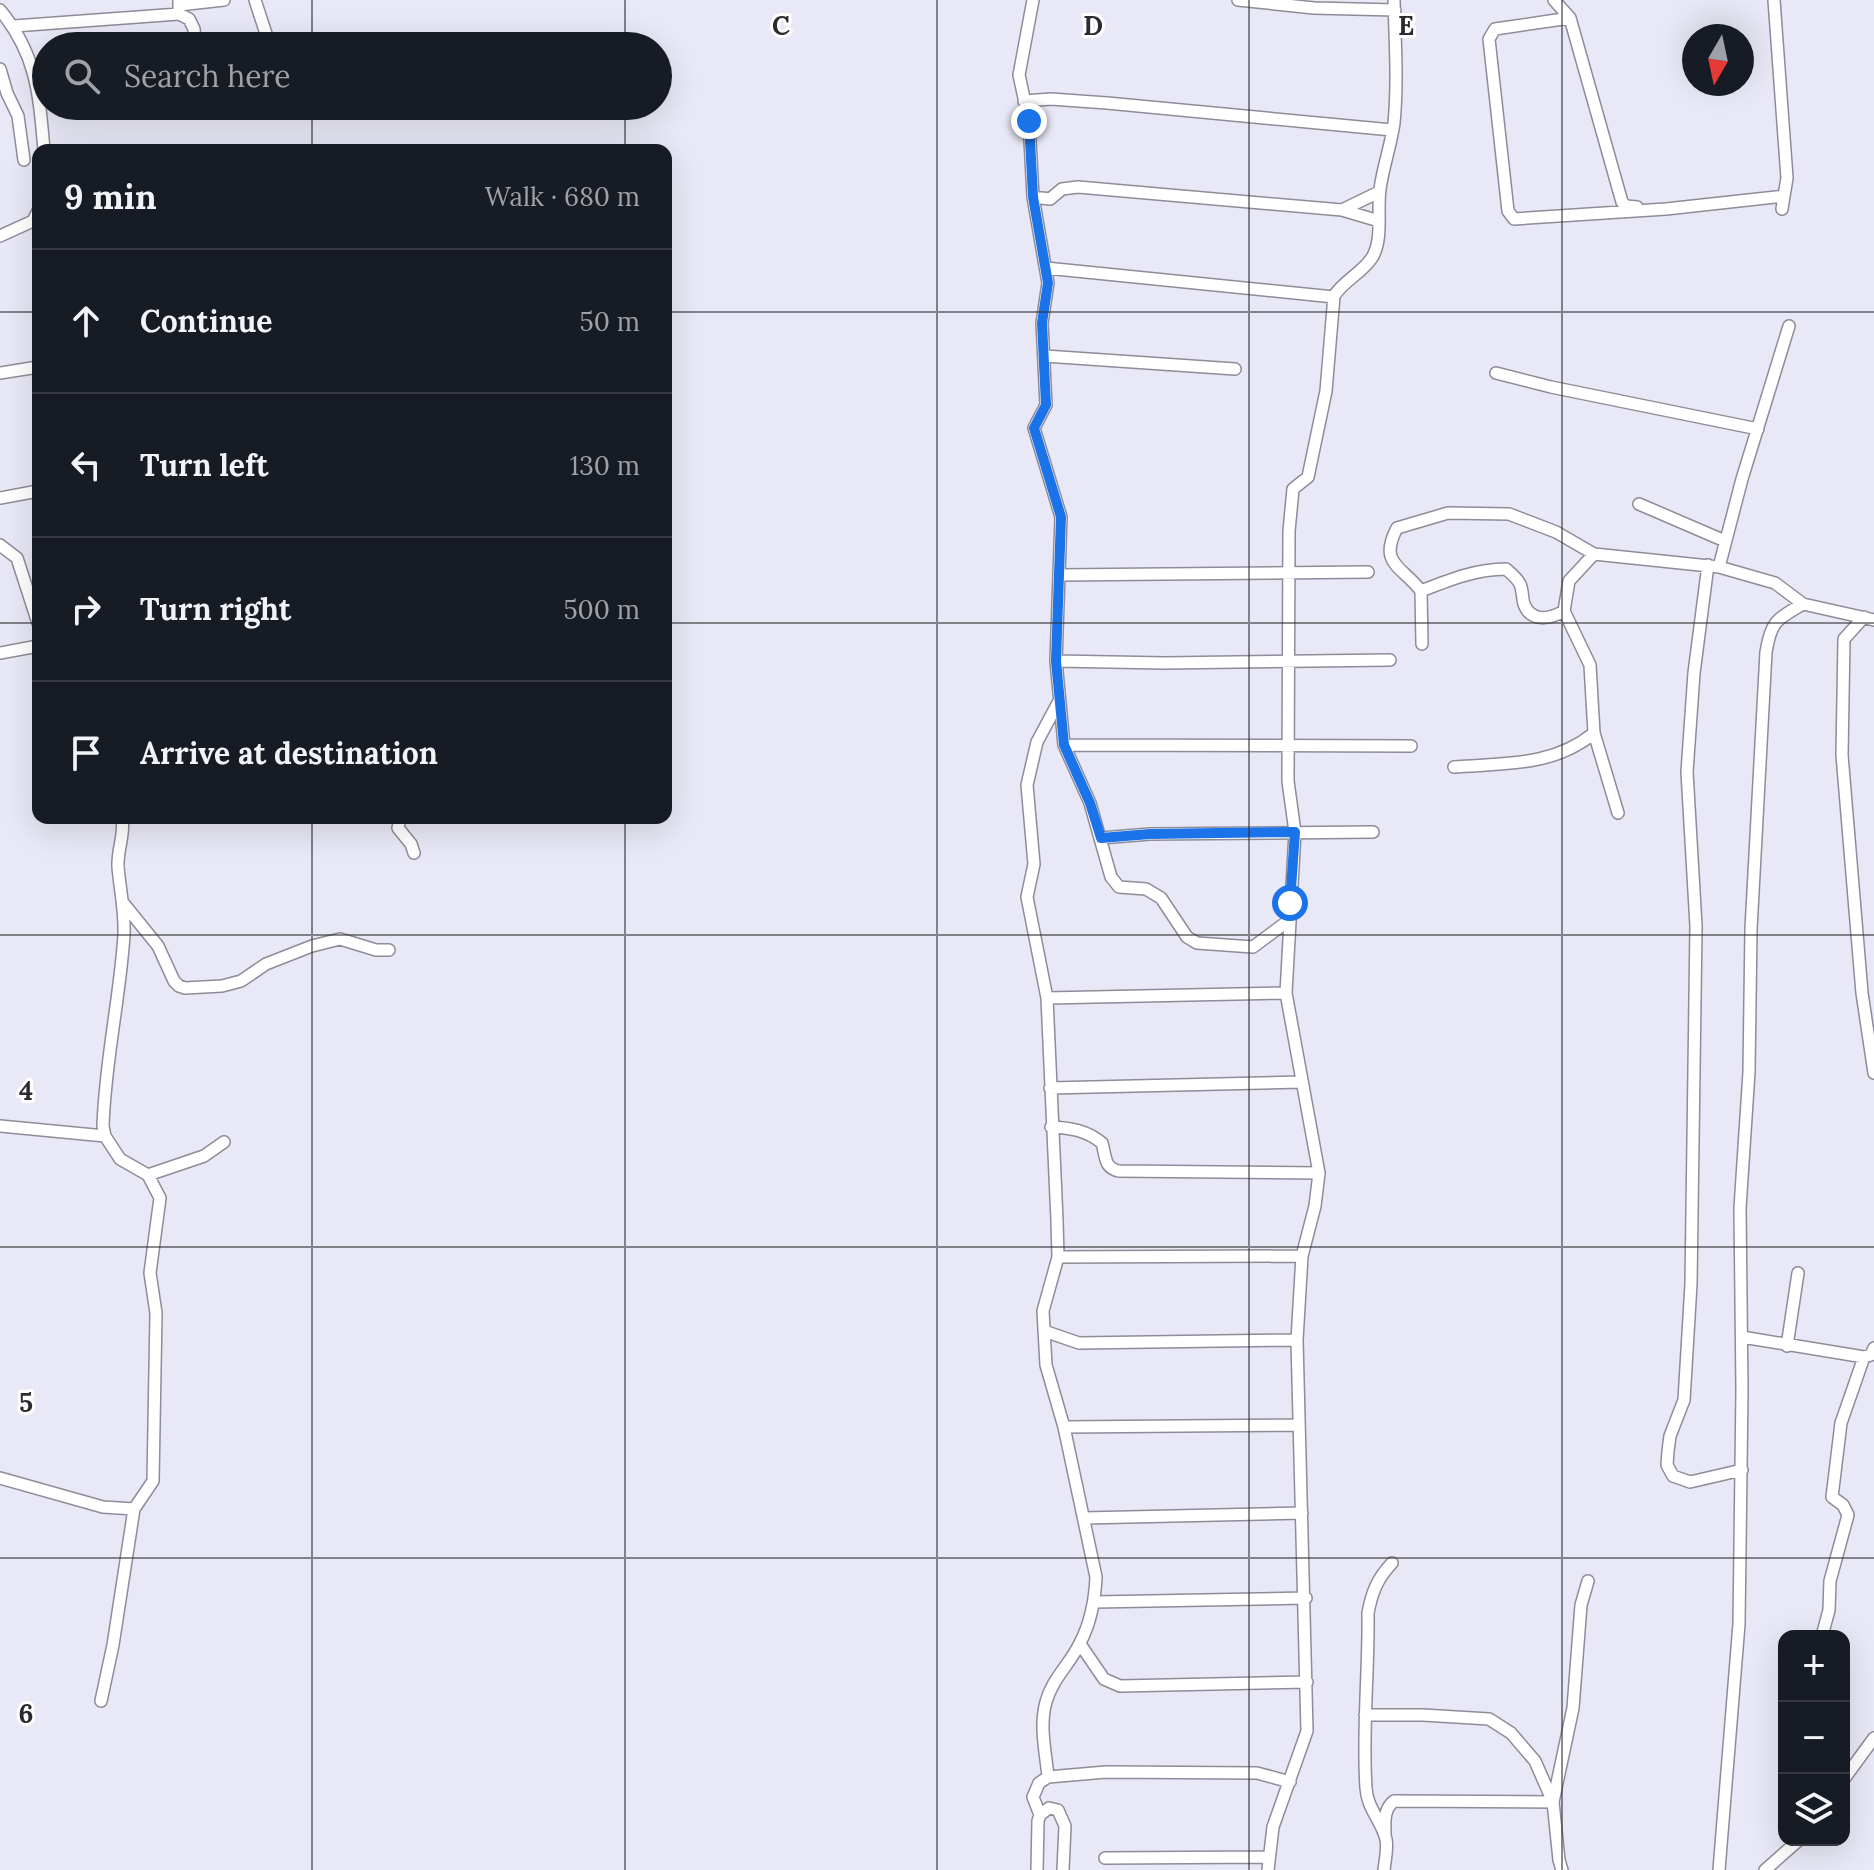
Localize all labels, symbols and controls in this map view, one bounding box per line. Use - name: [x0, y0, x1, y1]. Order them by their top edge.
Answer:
- text: C: [772, 9, 790, 42]
- text: D: [1083, 9, 1103, 42]
- text: E: [1398, 9, 1414, 42]
- north arrow: [1682, 24, 1754, 96]
- search box: [32, 32, 672, 120]
- icon: search: [60, 54, 104, 98]
- text: Search here: [124, 57, 291, 95]
- route end: [1011, 103, 1047, 139]
- text: 9 min: [64, 175, 157, 218]
- text: Walk · 680 m: [485, 180, 640, 213]
- icon: ahead: [64, 299, 108, 343]
- text: Continue: [140, 302, 272, 340]
- text: 50 m: [580, 305, 640, 338]
- icon: left: [64, 443, 108, 487]
- text: Turn left: [140, 446, 268, 484]
- text: 130 m: [570, 449, 640, 482]
- icon: right: [64, 587, 108, 631]
- text: Turn right: [140, 590, 291, 628]
- text: 500 m: [563, 593, 640, 626]
- icon: arrive: [64, 731, 108, 775]
- text: Arrive at destination: [140, 734, 438, 772]
- route start: [1272, 885, 1308, 921]
- text: 4: [19, 1074, 33, 1107]
- text: 5: [19, 1386, 33, 1419]
- map controls: [1778, 1630, 1850, 1846]
- button: +: [1778, 1630, 1850, 1702]
- text: 6: [19, 1697, 33, 1730]
- button: −: [1778, 1702, 1850, 1774]
- button: layers: [1778, 1774, 1850, 1846]

